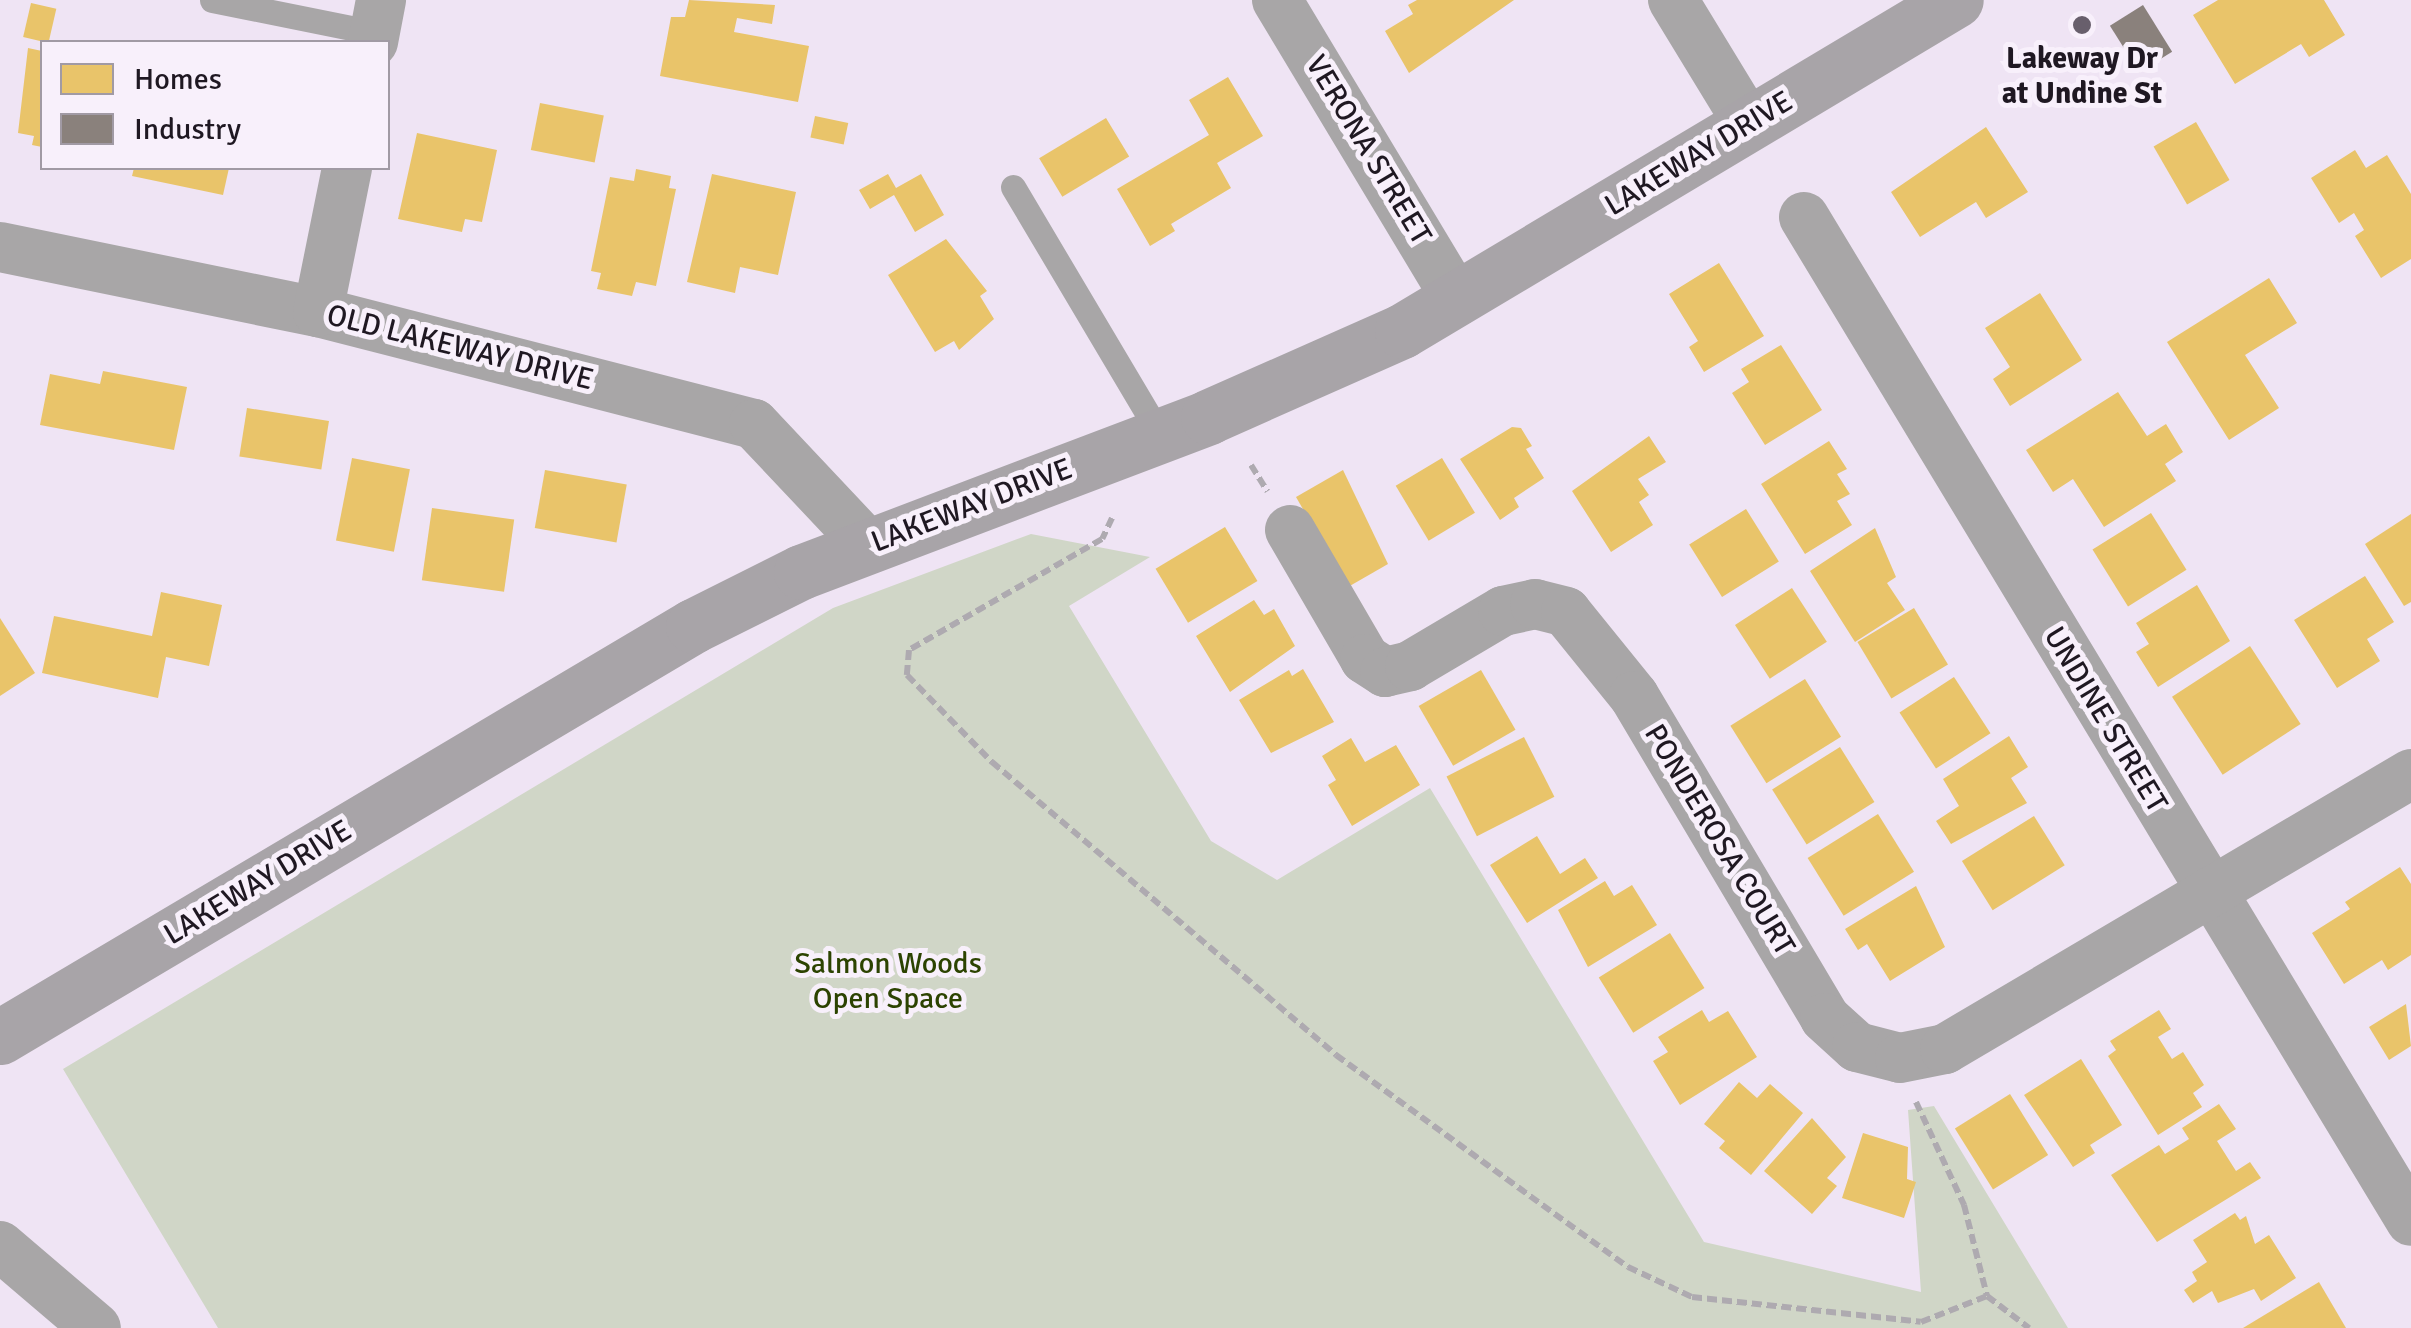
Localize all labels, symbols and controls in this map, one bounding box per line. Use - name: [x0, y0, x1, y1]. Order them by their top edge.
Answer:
- marker: Lakeway Dr at Undine St: [2071, 14, 2093, 36]
- legend: [40, 40, 390, 170]
- place label: Lakeway Dr at Undine St: [2002, 41, 2162, 112]
- street label: VERONA STREET: [1297, 49, 1439, 251]
- text: Homes: [134, 61, 222, 98]
- street label: LAKEWAY DRIVE: [1599, 84, 1799, 224]
- text: Industry: [134, 111, 241, 148]
- street label: OLD LAKEWAY DRIVE: [323, 297, 597, 399]
- street label: LAKEWAY DRIVE: [866, 451, 1078, 561]
- street label: UNDINE STREET: [2035, 621, 2175, 819]
- street label: PONDEROSA COURT: [1636, 718, 1802, 962]
- street label: LAKEWAY DRIVE: [158, 813, 358, 953]
- park label: Salmon Woods Open Space: [794, 946, 982, 1016]

